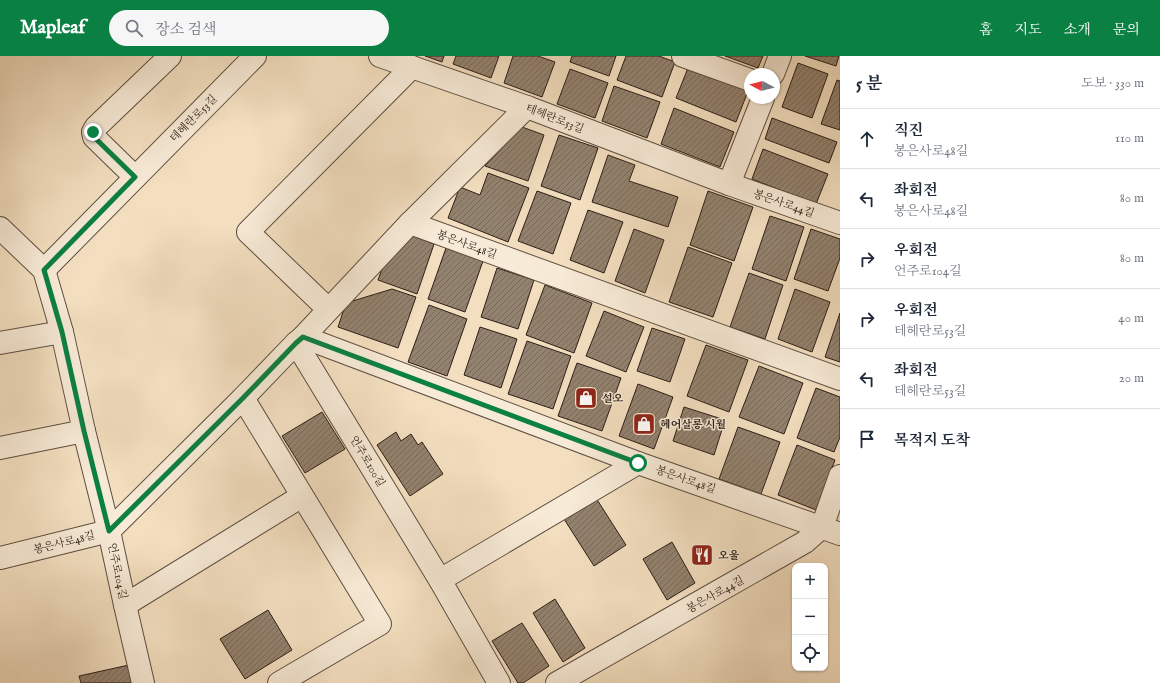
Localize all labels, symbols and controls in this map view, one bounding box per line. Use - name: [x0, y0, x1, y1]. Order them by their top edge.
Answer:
- search box: [109, 10, 389, 46]
- text: Mapleaf: [20, 16, 85, 40]
- icon: search: [123, 17, 145, 39]
- text: 장소 검색: [155, 20, 216, 39]
- text: 홈: [979, 21, 993, 39]
- text: 지도: [1015, 21, 1042, 39]
- text: 소개: [1064, 21, 1091, 39]
- text: 문의: [1113, 21, 1140, 39]
- north arrow: [744, 68, 780, 104]
- text: 5 분: [856, 74, 882, 95]
- text: 도보 · 330 m: [1081, 75, 1144, 92]
- street label: 테헤란로53길: [167, 92, 220, 145]
- street label: 테헤란로53길: [524, 101, 586, 136]
- text: 직진: [894, 121, 923, 140]
- route end: [84, 123, 102, 141]
- icon: ahead: [856, 128, 878, 150]
- text: 110 m: [1115, 130, 1144, 147]
- text: 봉은사로48길: [894, 143, 968, 160]
- text: 좌회전: [894, 181, 937, 200]
- street label: 봉은사로44길: [751, 187, 816, 221]
- icon: left: [856, 188, 878, 210]
- text: 80 m: [1120, 190, 1144, 207]
- text: 봉은사로48길: [894, 203, 968, 220]
- street label: 봉은사로48길: [435, 228, 499, 262]
- text: 우회전: [894, 241, 937, 260]
- icon: right: [856, 248, 878, 270]
- text: 80 m: [1120, 250, 1144, 267]
- text: 언주로104길: [894, 263, 962, 280]
- text: 우회전: [894, 301, 937, 320]
- icon: right: [856, 308, 878, 330]
- text: 40 m: [1118, 310, 1144, 327]
- text: 테헤란로53길: [894, 323, 966, 340]
- text: 좌회전: [894, 361, 937, 380]
- icon: left: [856, 368, 878, 390]
- text: 20 m: [1119, 370, 1144, 387]
- text: 테헤란로53길: [894, 383, 966, 400]
- shop icon: 설오: [573, 385, 599, 411]
- place label: 설오: [602, 392, 624, 406]
- shop icon: 헤어살롱 시월: [631, 411, 657, 437]
- place label: 헤어살롱 시월: [660, 418, 726, 432]
- icon: arrive: [856, 428, 878, 450]
- text: 목적지 도착: [894, 431, 970, 450]
- street label: 언주로100길: [346, 433, 388, 490]
- route start: [629, 454, 647, 472]
- street label: 봉은사로48길: [654, 463, 718, 497]
- street label: 봉은사로48길: [32, 529, 96, 557]
- street label: 언주로104길: [104, 542, 130, 601]
- restaurant icon: 오울: [689, 542, 715, 568]
- place label: 오울: [718, 549, 740, 563]
- map controls: [792, 563, 828, 671]
- button: +: [792, 563, 828, 599]
- street label: 봉은사로44길: [684, 573, 747, 616]
- button: −: [792, 599, 828, 635]
- button: locate: [792, 635, 828, 671]

